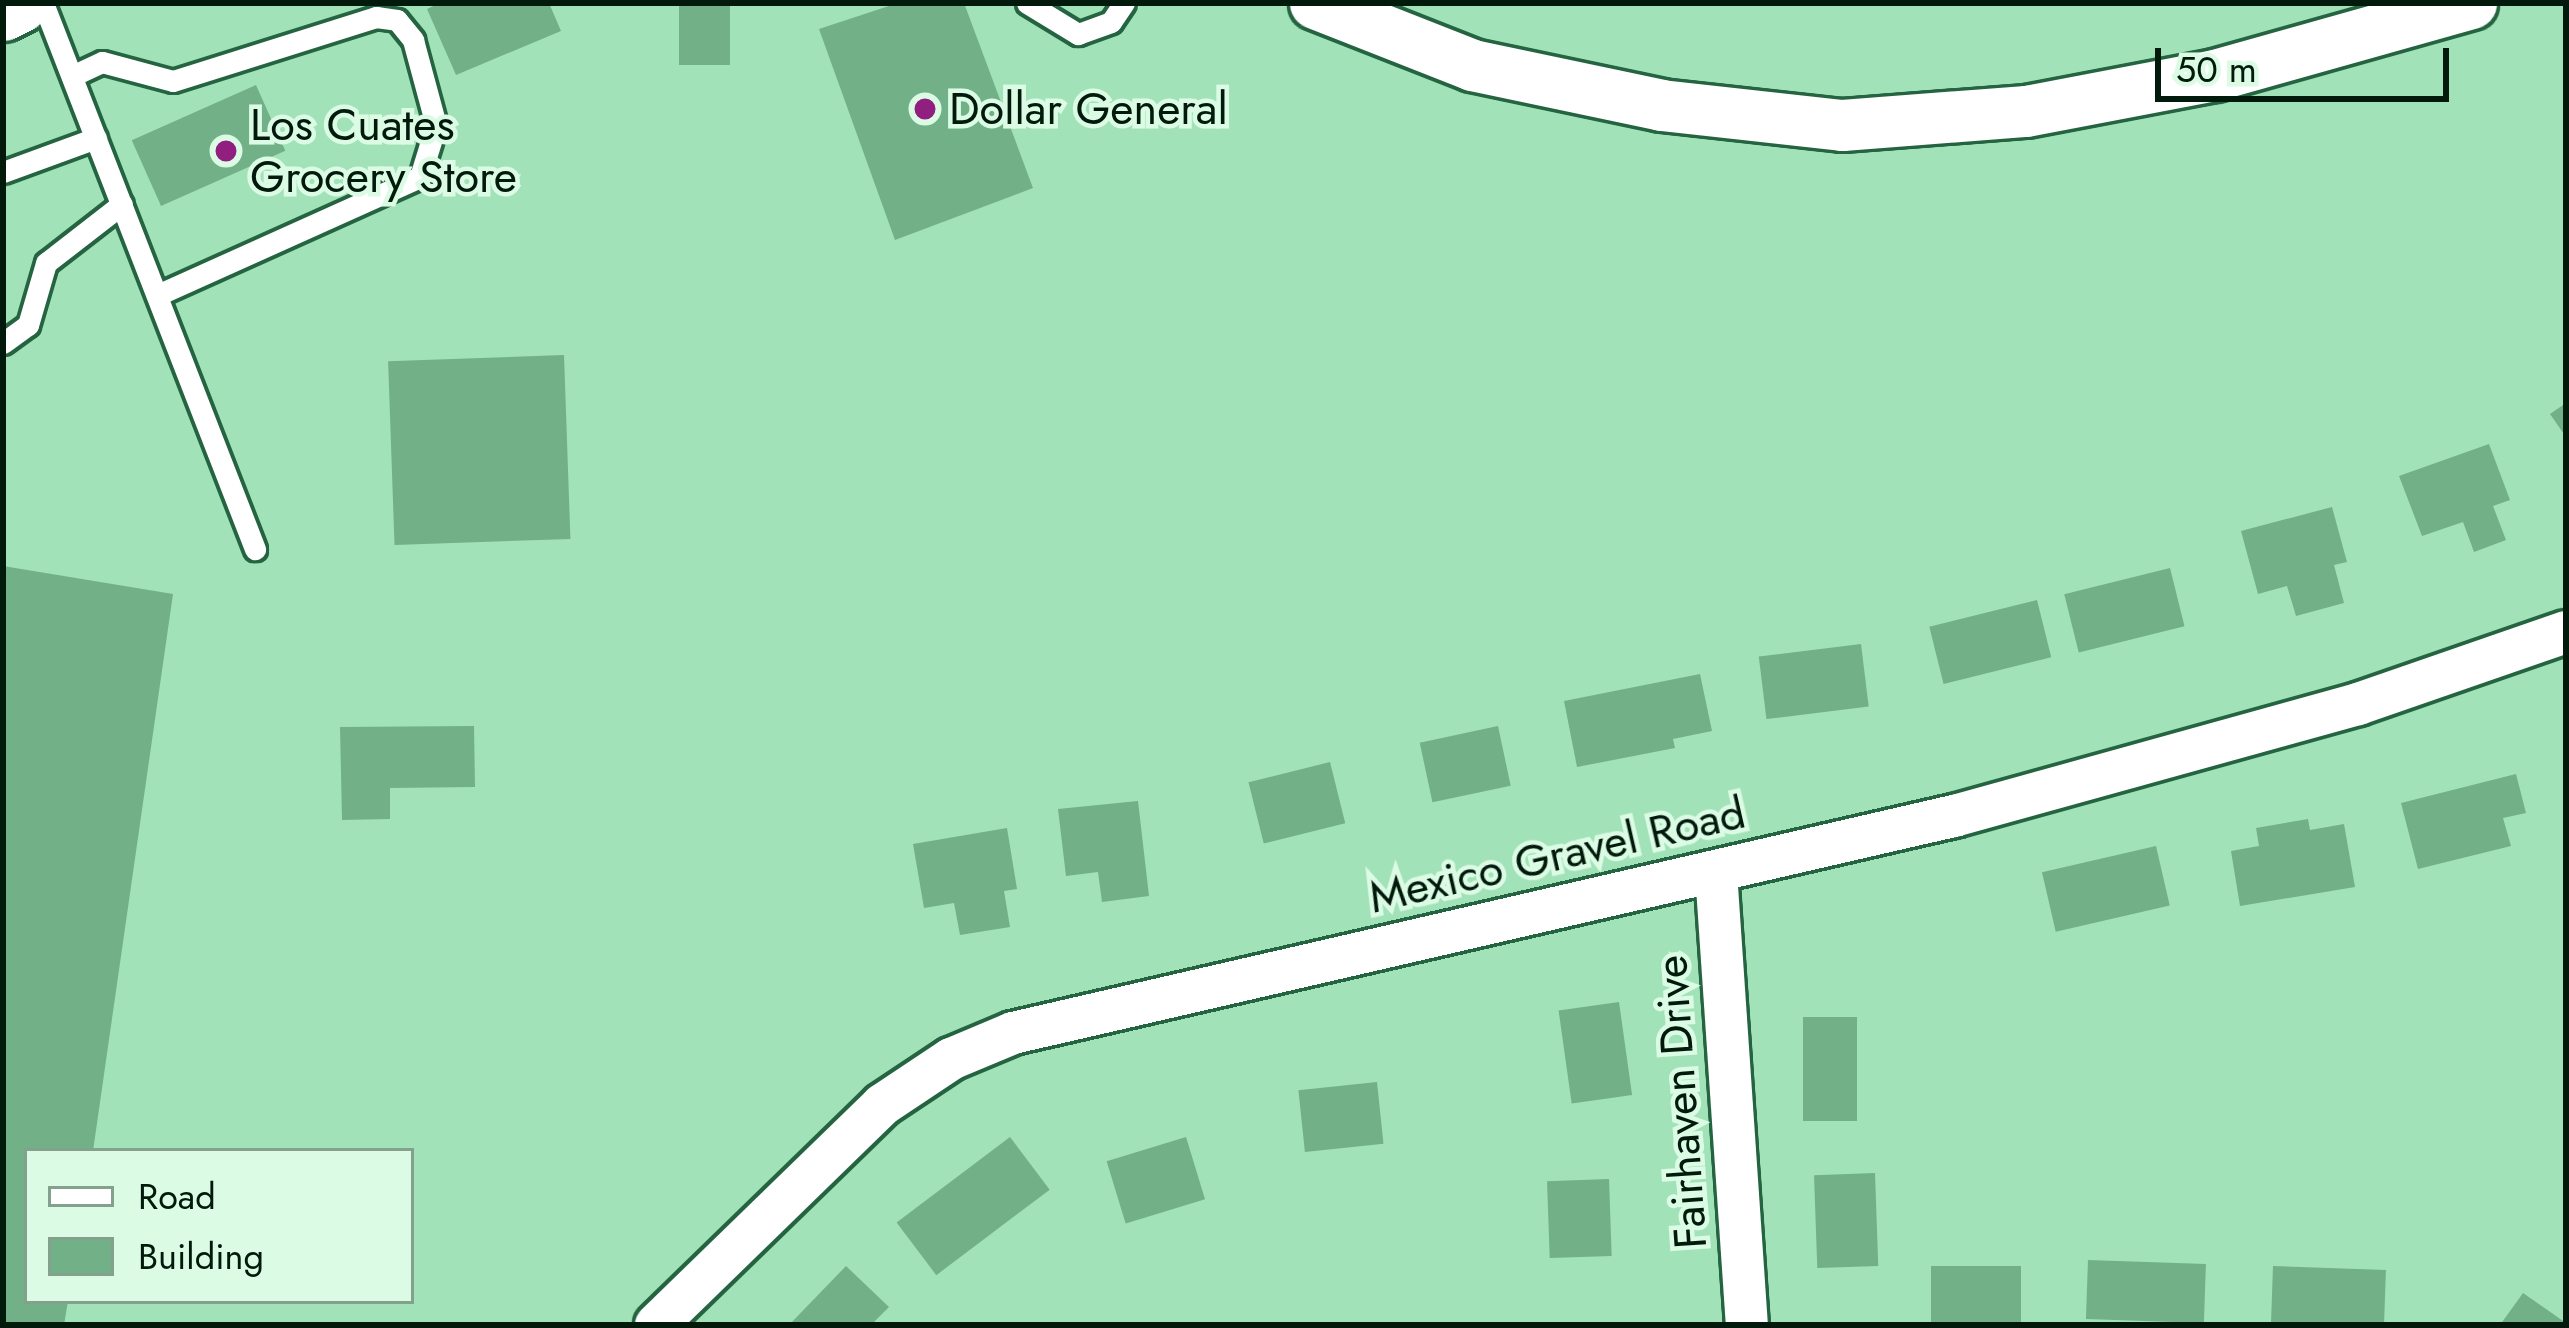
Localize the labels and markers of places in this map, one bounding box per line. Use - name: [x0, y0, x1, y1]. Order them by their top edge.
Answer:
- place label: Dollar General: [949, 82, 1228, 136]
- marker: Dollar General: [912, 96, 938, 122]
- place label: Los Cuates Grocery Store: [250, 98, 517, 204]
- marker: Los Cuates Grocery Store: [213, 138, 239, 164]

